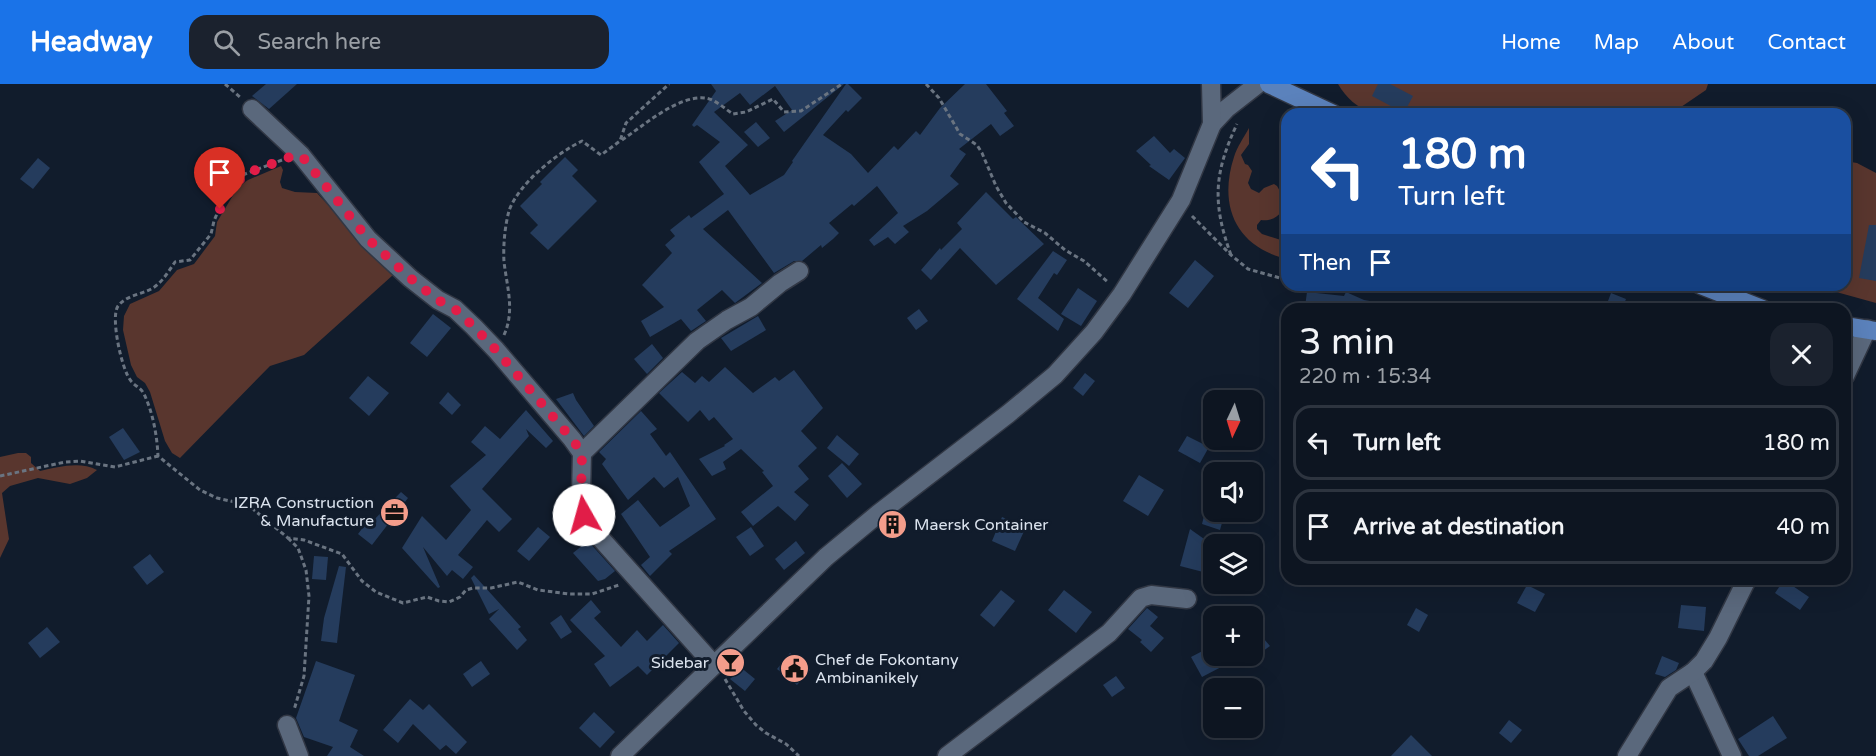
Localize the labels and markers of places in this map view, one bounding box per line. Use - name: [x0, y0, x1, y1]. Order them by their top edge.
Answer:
- pin: [194, 147, 245, 209]
- place label: IZRA Construction & Manufacture: [234, 493, 374, 531]
- office icon: IZRA Construction & Manufacture: [379, 496, 411, 528]
- building icon: Maersk Container: [877, 509, 909, 541]
- place label: Maersk Container: [914, 515, 1049, 535]
- bar icon: Sidebar: [714, 647, 746, 679]
- place label: Chef de Fokontany Ambinanikely: [815, 650, 959, 688]
- place label: Sidebar: [651, 653, 710, 673]
- public building icon: Chef de Fokontany Ambinanikely: [778, 653, 810, 685]

